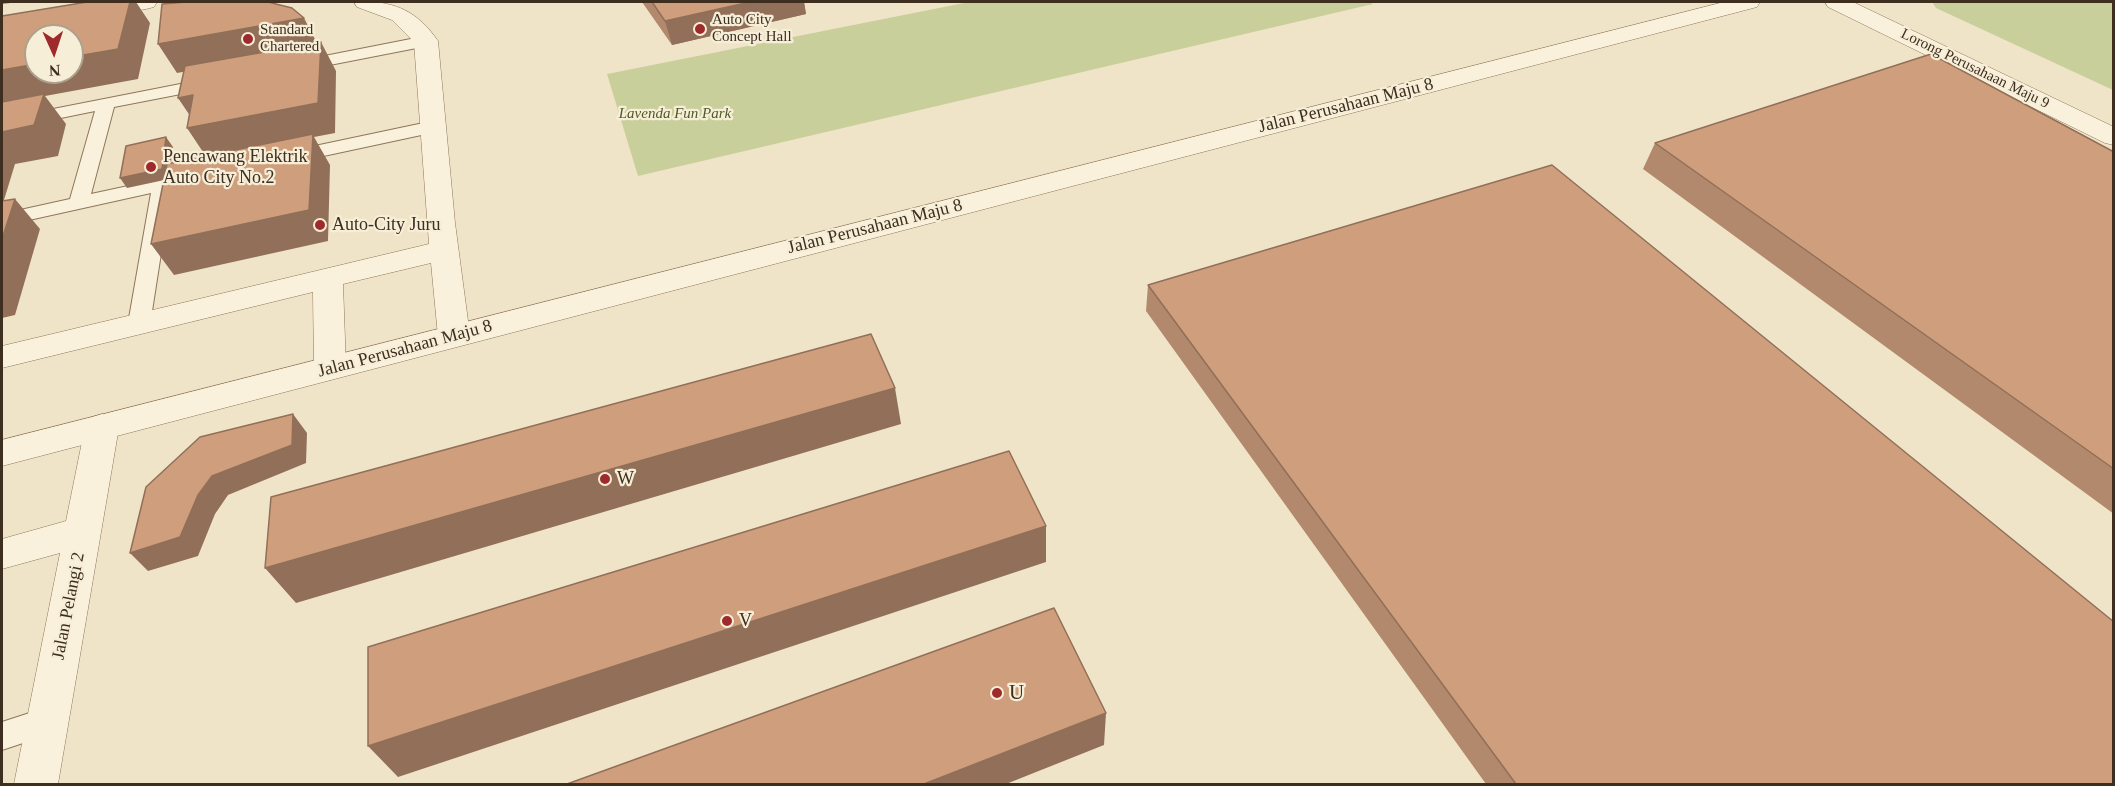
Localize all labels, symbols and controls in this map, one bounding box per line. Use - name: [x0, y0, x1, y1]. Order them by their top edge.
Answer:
- place label: Auto City Concept Hall: [712, 11, 792, 46]
- place label: Standard Chartered: [260, 21, 319, 56]
- marker: Auto City Concept Hall: [693, 22, 707, 36]
- north arrow: [24, 24, 84, 84]
- street label: Lorong Perusahaan Maju 9: [1898, 25, 2052, 113]
- marker: Standard Chartered: [241, 32, 255, 46]
- text: N: [49, 62, 61, 79]
- street label: Jalan Perusahaan Maju 8: [1256, 74, 1436, 138]
- park label: Lavenda Fun Park: [619, 105, 731, 123]
- place label: Pencawang Elektrik Auto City No.2: [163, 146, 307, 188]
- marker: Pencawang Elektrik Auto City No.2: [144, 160, 158, 174]
- street label: Jalan Perusahaan Maju 8: [785, 195, 965, 259]
- place label: Auto-City Juru: [332, 214, 441, 236]
- marker: Auto-City Juru: [313, 218, 327, 232]
- street label: Jalan Perusahaan Maju 8: [316, 315, 494, 383]
- place label: W: [617, 468, 634, 490]
- marker: W: [598, 472, 612, 486]
- street label: Jalan Pelangi 2: [48, 550, 90, 662]
- place label: V: [739, 610, 752, 632]
- marker: V: [720, 614, 734, 628]
- place label: U: [1009, 680, 1024, 706]
- marker: U: [990, 686, 1004, 700]

